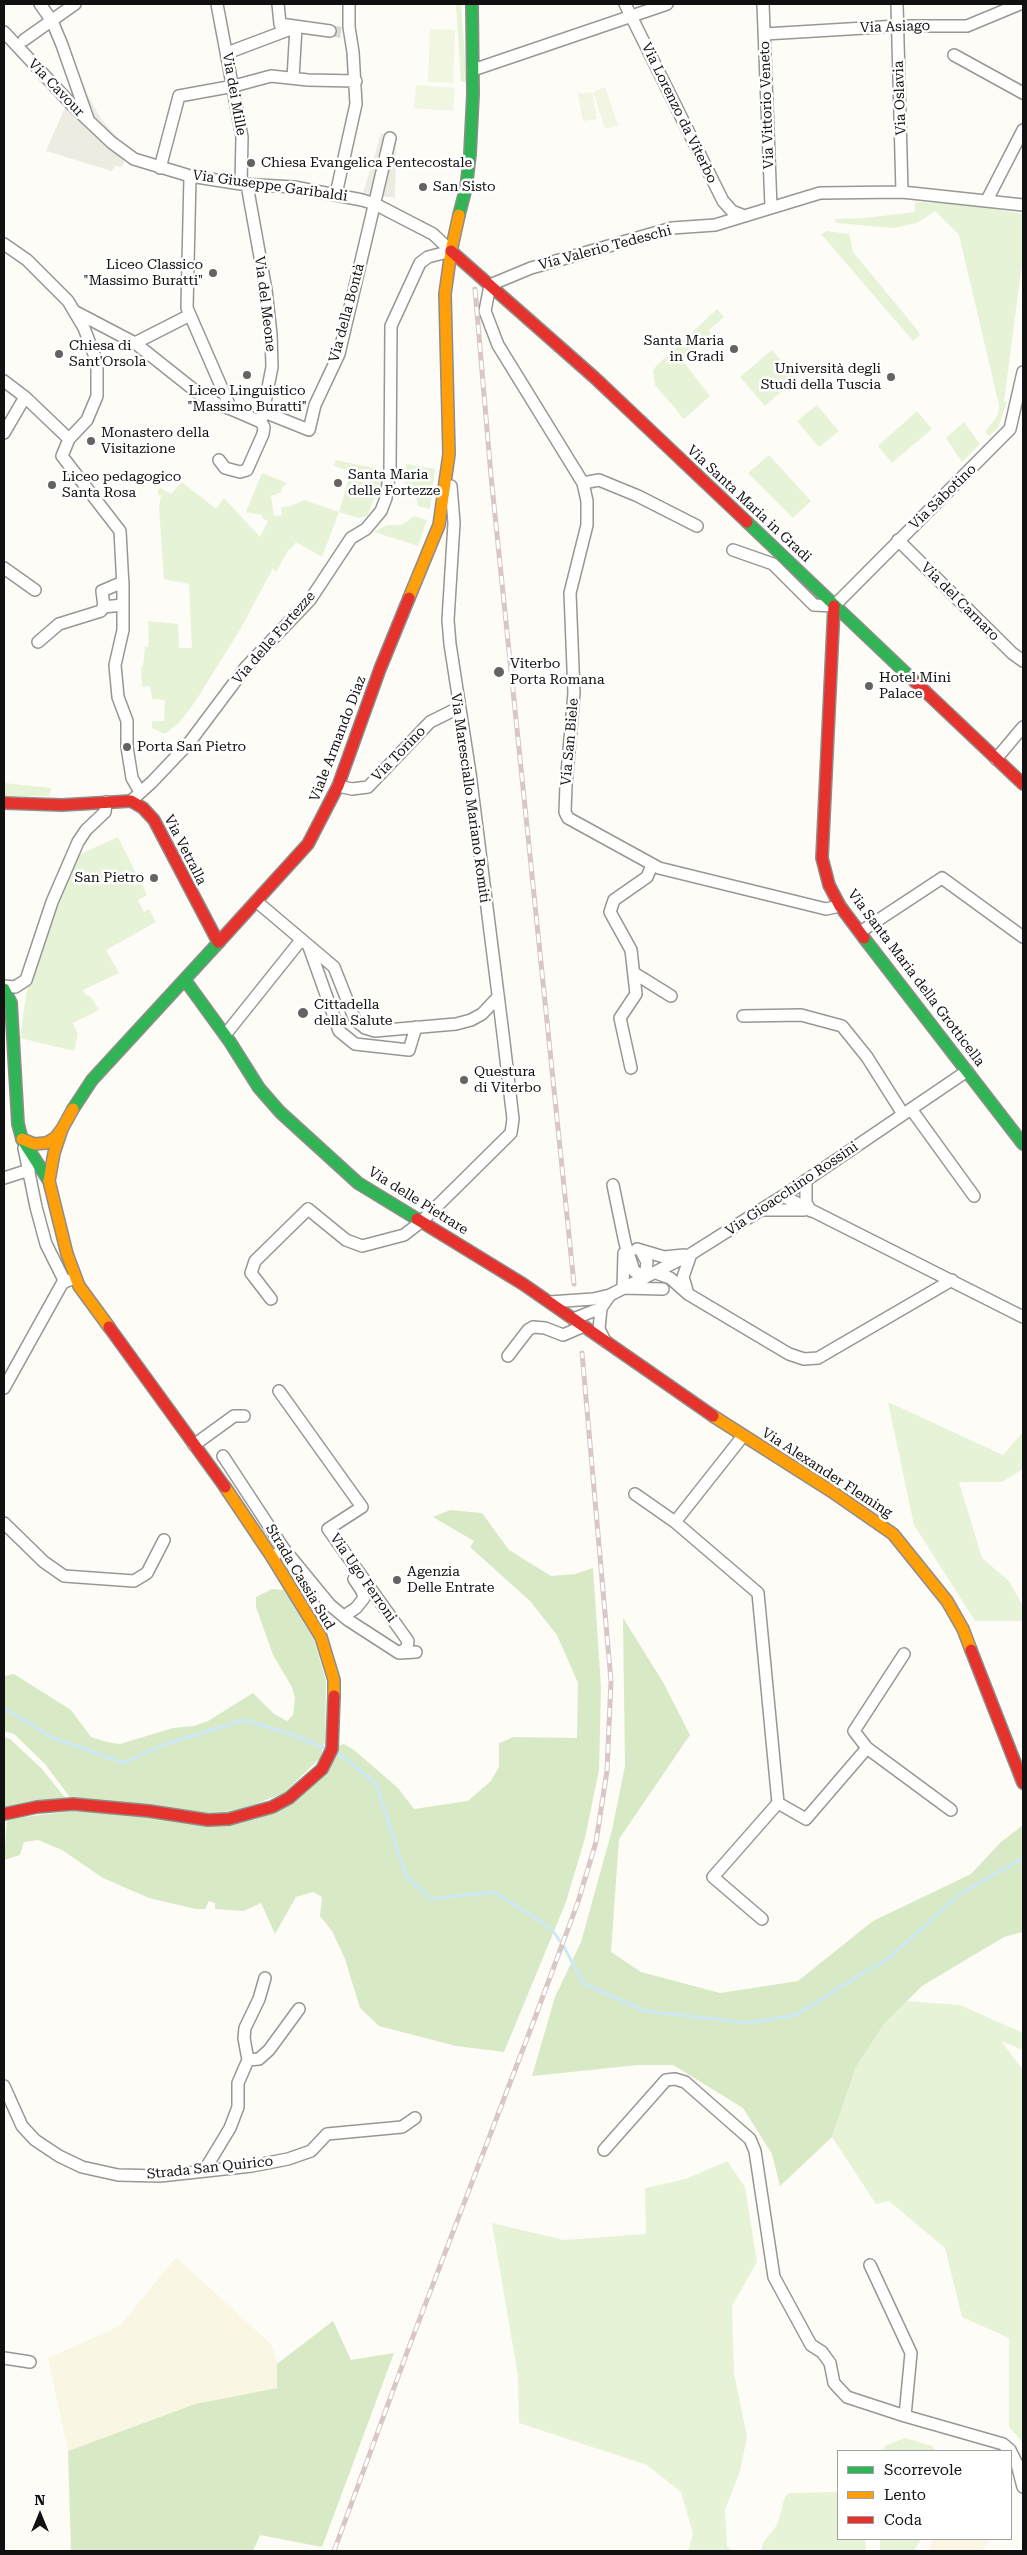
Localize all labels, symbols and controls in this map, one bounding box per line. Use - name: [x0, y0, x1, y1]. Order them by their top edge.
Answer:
- street label: Via Asiago: [860, 17, 930, 37]
- street label: Via Lorenzo da Viterbo: [638, 40, 720, 186]
- street label: Via Vittorio Veneto: [756, 41, 778, 169]
- street label: Via dei Mille: [218, 51, 250, 137]
- street label: Via Cavour: [24, 56, 88, 120]
- street label: Via Oslavia: [890, 60, 910, 136]
- place label: Chiesa Evangelica Pentecostale: [261, 155, 472, 171]
- marker: Chiesa Evangelica Pentecostale: [245, 157, 257, 169]
- street label: Via Giuseppe Garibaldi: [191, 167, 349, 205]
- place label: San Sisto: [433, 179, 496, 195]
- marker: San Sisto: [417, 181, 429, 193]
- street label: Via Valerio Tedeschi: [537, 222, 673, 274]
- street label: Via del Meone: [251, 255, 279, 353]
- place label: Liceo Classico "Massimo Buratti": [83, 257, 203, 290]
- street label: Via della Bontà: [326, 262, 368, 364]
- marker: Liceo Classico "Massimo Buratti": [207, 267, 219, 279]
- place label: Santa Maria in Gradi: [644, 333, 724, 366]
- place label: Chiesa di Sant'Orsola: [69, 338, 146, 371]
- marker: Santa Maria in Gradi: [728, 343, 740, 355]
- marker: Chiesa di Sant'Orsola: [53, 348, 65, 360]
- place label: Università degli Studi della Tuscia: [761, 361, 881, 394]
- marker: Liceo Linguistico "Massimo Buratti": [241, 369, 253, 381]
- marker: Università degli Studi della Tuscia: [885, 371, 897, 383]
- place label: Liceo Linguistico "Massimo Buratti": [187, 383, 307, 416]
- place label: Monastero della Visitazione: [101, 425, 209, 458]
- marker: Monastero della Visitazione: [85, 435, 97, 447]
- street label: Via Santa Maria in Gradi: [683, 442, 815, 566]
- street label: Via Sabotino: [906, 461, 980, 533]
- place label: Santa Maria delle Fortezze: [348, 467, 440, 500]
- place label: Liceo pedagogico Santa Rosa: [62, 469, 181, 502]
- marker: Santa Maria delle Fortezze: [332, 477, 344, 489]
- marker: Liceo pedagogico Santa Rosa: [46, 479, 58, 491]
- street label: Via del Carnaro: [917, 559, 1003, 645]
- street label: Via delle Fortezze: [229, 588, 319, 688]
- place label: Viterbo Porta Romana: [510, 656, 605, 689]
- marker: Viterbo Porta Romana: [492, 665, 506, 679]
- place label: Hotel Mini Palace: [879, 670, 951, 702]
- street label: Viale Armando Diaz: [306, 674, 370, 804]
- marker: Hotel Mini Palace: [863, 680, 875, 692]
- street label: Via Maresciallo Mariano Romiti: [447, 692, 493, 904]
- street label: Via San Biele: [558, 698, 582, 786]
- street label: Via Torino: [369, 723, 429, 785]
- place label: Porta San Pietro: [137, 739, 246, 755]
- marker: Porta San Pietro: [121, 741, 133, 753]
- street label: Via Vetralla: [160, 812, 210, 888]
- place label: San Pietro: [74, 870, 144, 886]
- marker: San Pietro: [148, 872, 160, 884]
- street label: Via Santa Maria della Grotticella: [844, 886, 988, 1070]
- place label: Cittadella della Salute: [314, 997, 393, 1030]
- marker: Cittadella della Salute: [296, 1006, 310, 1020]
- place label: Questura di Viterbo: [474, 1064, 541, 1096]
- marker: Questura di Viterbo: [458, 1074, 470, 1086]
- street label: Via Gioacchino Rossini: [723, 1138, 861, 1240]
- street label: Via delle Pietrare: [365, 1163, 471, 1239]
- street label: Via Alexander Fleming: [758, 1424, 896, 1522]
- street label: Strada Cassia Sud: [262, 1521, 338, 1633]
- street label: Via Ugo Ferroni: [326, 1530, 400, 1626]
- place label: Agenzia Delle Entrate: [407, 1564, 494, 1596]
- marker: Agenzia Delle Entrate: [391, 1574, 403, 1586]
- street label: Strada San Quirico: [146, 2153, 274, 2183]
- legend: [837, 2450, 1012, 2540]
- text: Scorrevole: [884, 2461, 962, 2479]
- text: Lento: [884, 2486, 926, 2504]
- north arrow: [15, 2490, 65, 2540]
- text: N: [35, 2492, 45, 2508]
- text: Coda: [884, 2511, 922, 2529]

